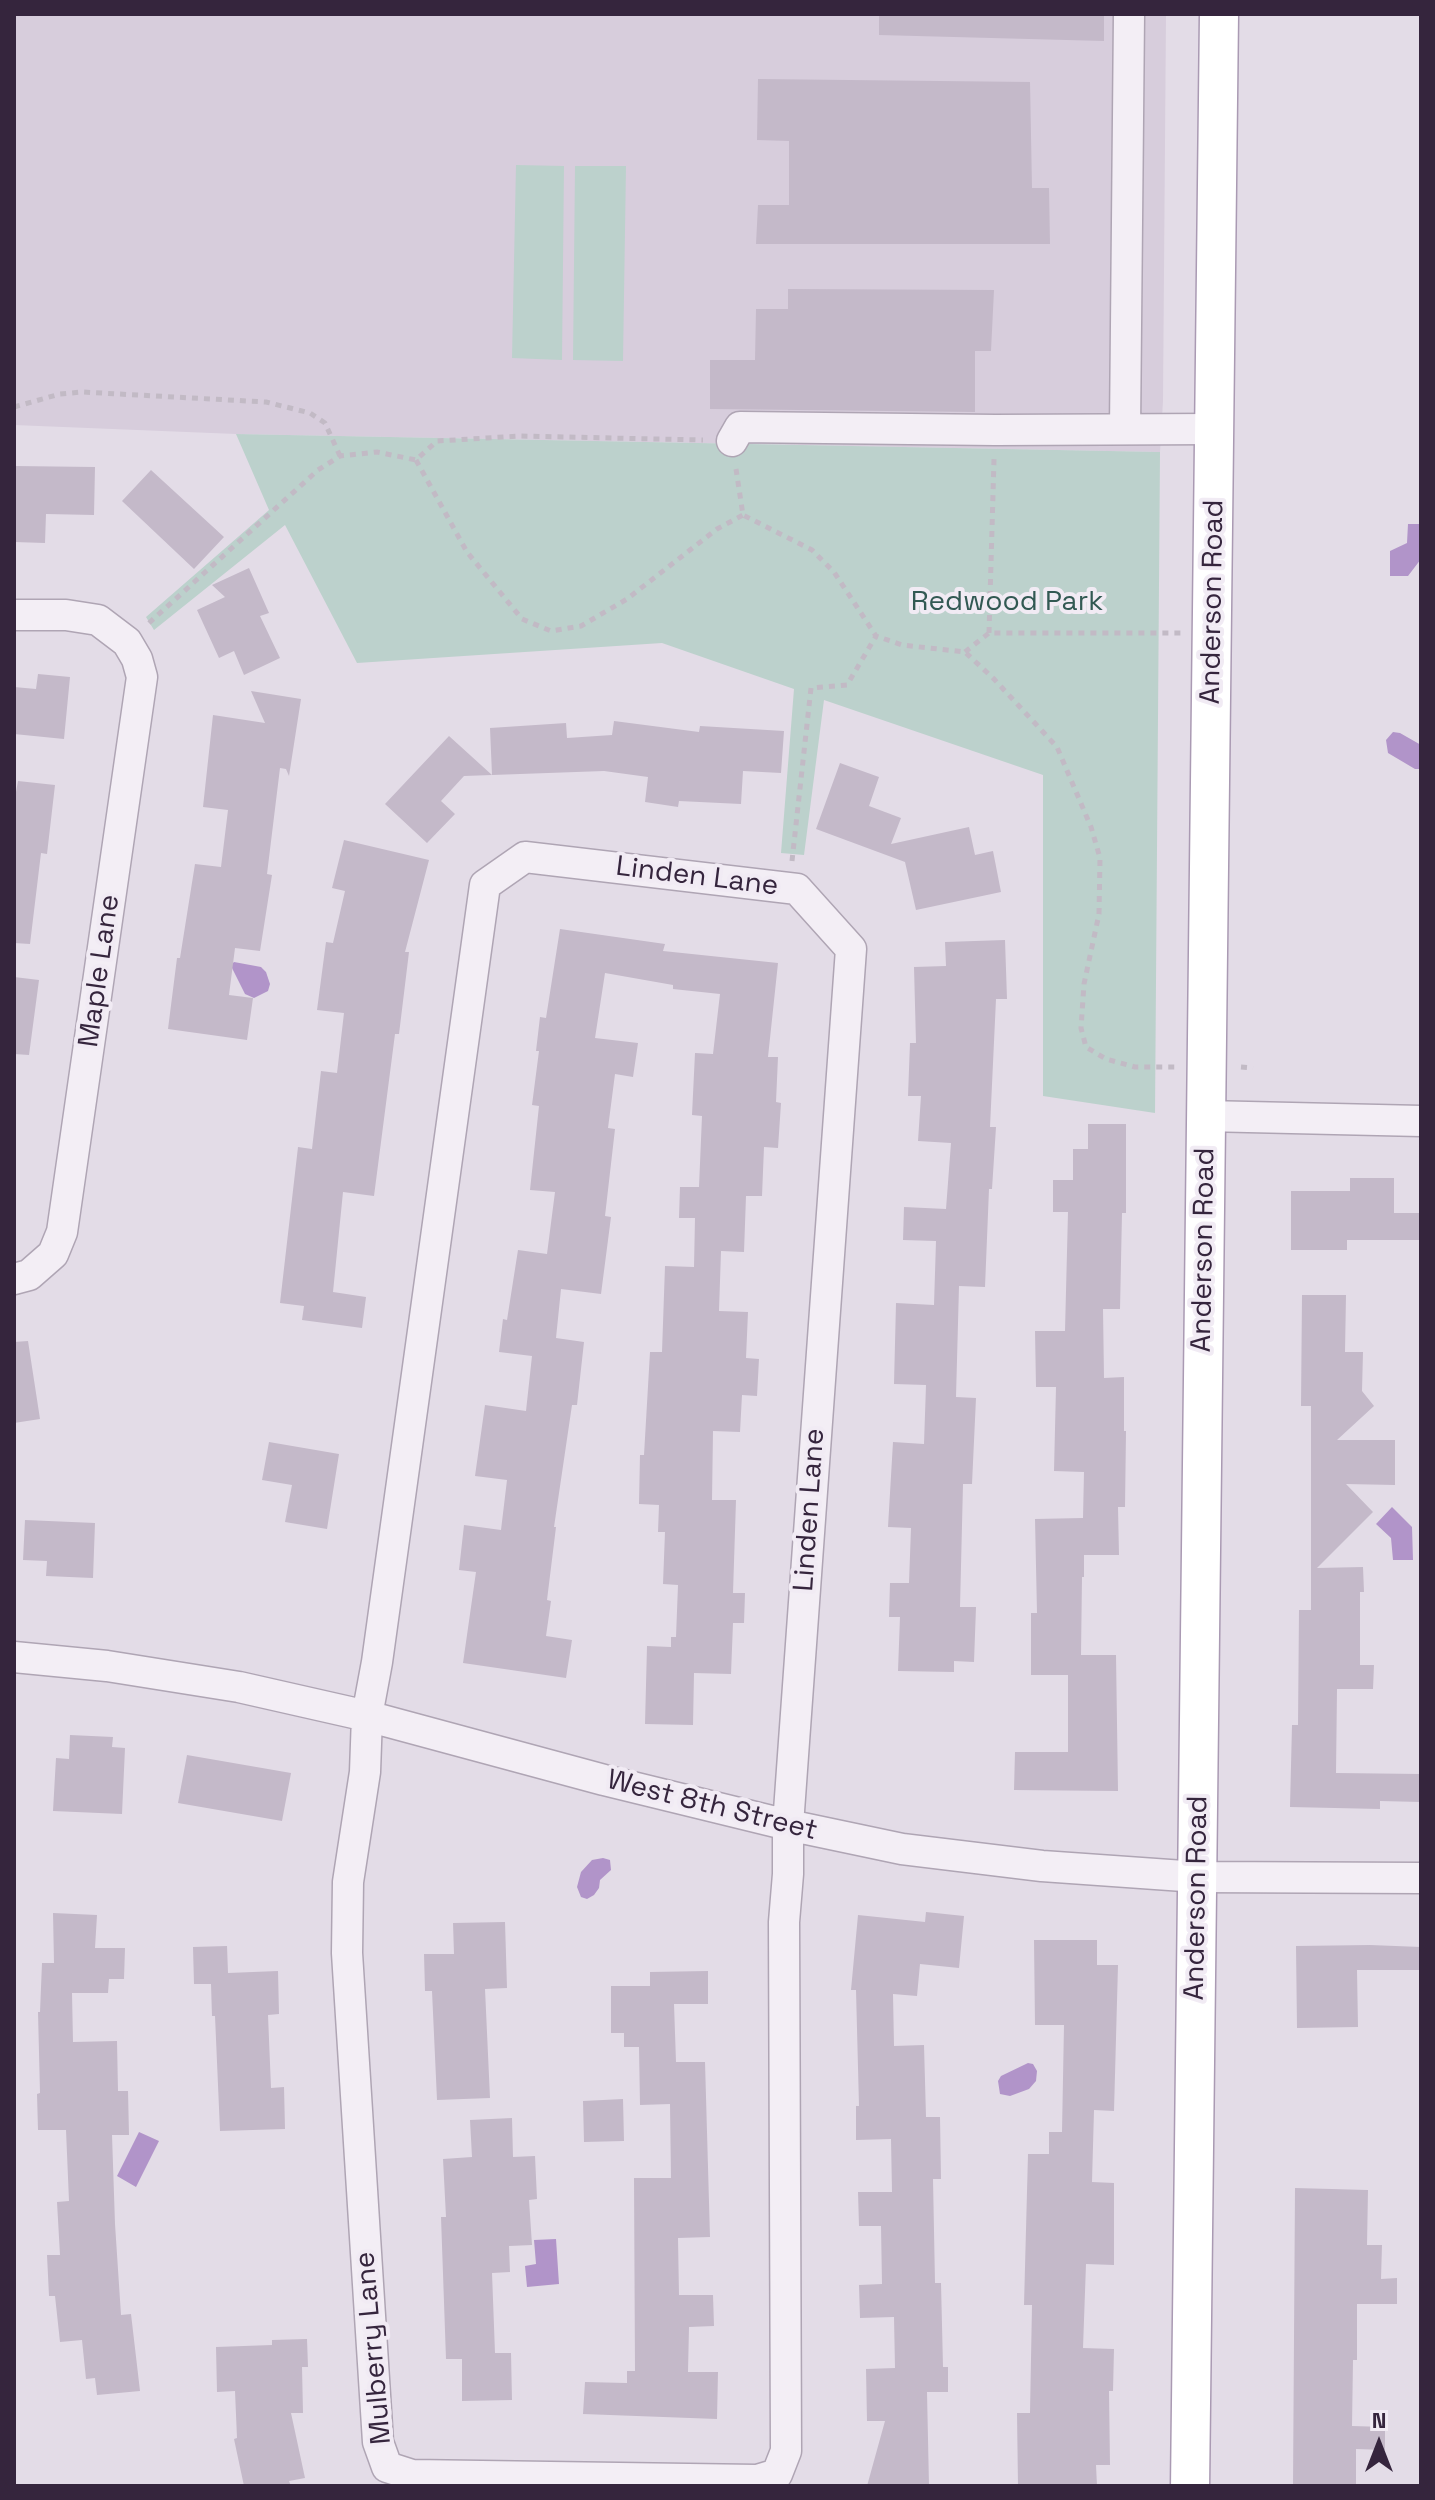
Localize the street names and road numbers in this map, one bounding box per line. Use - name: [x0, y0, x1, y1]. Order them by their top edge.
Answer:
- street label: Anderson Road: [1194, 499, 1232, 705]
- street label: Linden Lane: [614, 850, 780, 904]
- street label: Maple Lane: [73, 892, 127, 1050]
- street label: Anderson Road: [1185, 1147, 1223, 1353]
- street label: Linden Lane: [788, 1427, 832, 1593]
- street label: West 8th Street: [603, 1764, 821, 1848]
- street label: Anderson Road: [1178, 1795, 1216, 2001]
- street label: Mulberry Lane: [349, 2250, 399, 2446]

